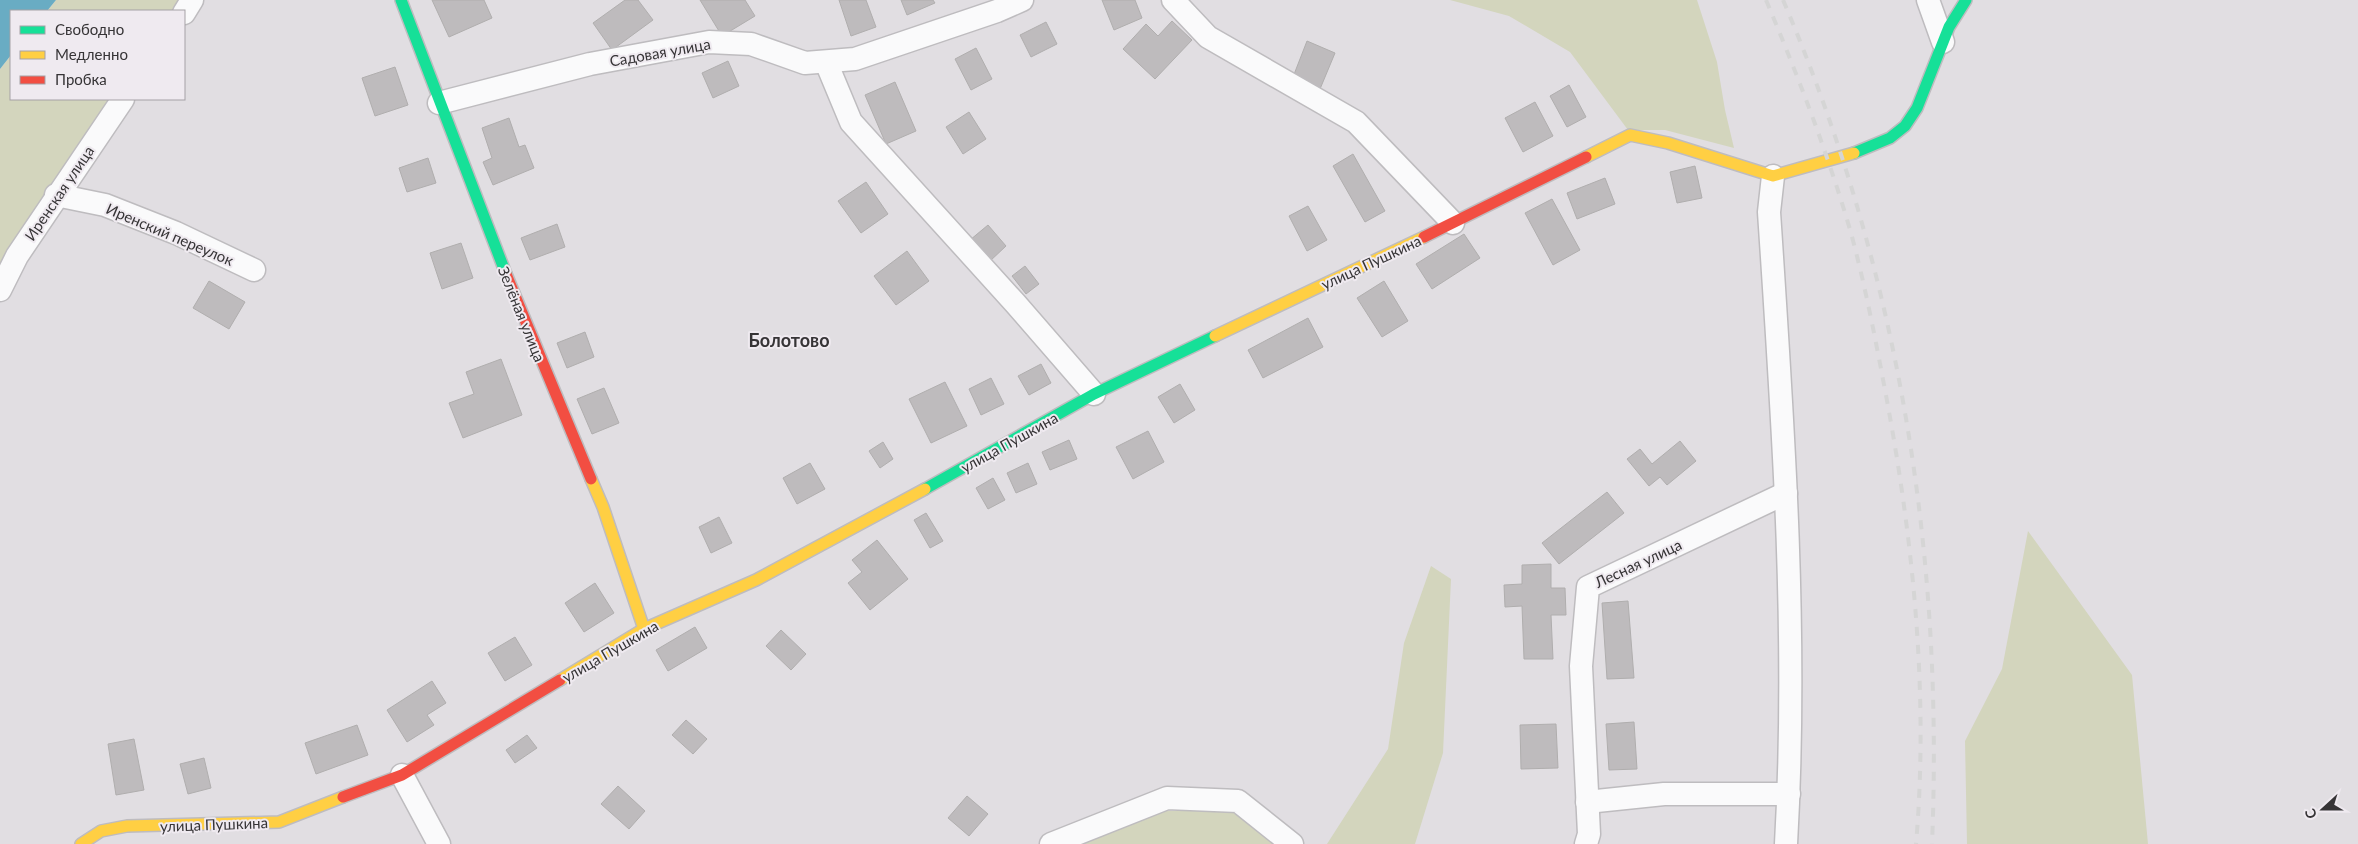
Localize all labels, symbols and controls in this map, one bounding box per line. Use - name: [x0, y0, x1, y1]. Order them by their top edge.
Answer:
- legend: [10, 10, 185, 100]
- text: Свободно: [55, 20, 124, 38]
- street label: Садовая улица: [608, 34, 712, 70]
- text: Медленно: [55, 45, 128, 63]
- text: Пробка: [55, 70, 107, 88]
- street label: Иренская улица: [21, 142, 97, 244]
- street label: Иренский переулок: [104, 199, 237, 269]
- street label: улица Пушкина: [1318, 231, 1424, 293]
- street label: Зелёная улица: [495, 264, 549, 364]
- district label: Болотово: [749, 329, 829, 351]
- street label: улица Пушкина: [957, 408, 1061, 476]
- street label: Лесная улица: [1591, 535, 1684, 591]
- street label: улица Пушкина: [559, 616, 661, 686]
- north arrow: [2298, 784, 2348, 834]
- text: С: [2301, 806, 2320, 821]
- street label: улица Пушкина: [160, 813, 268, 835]

